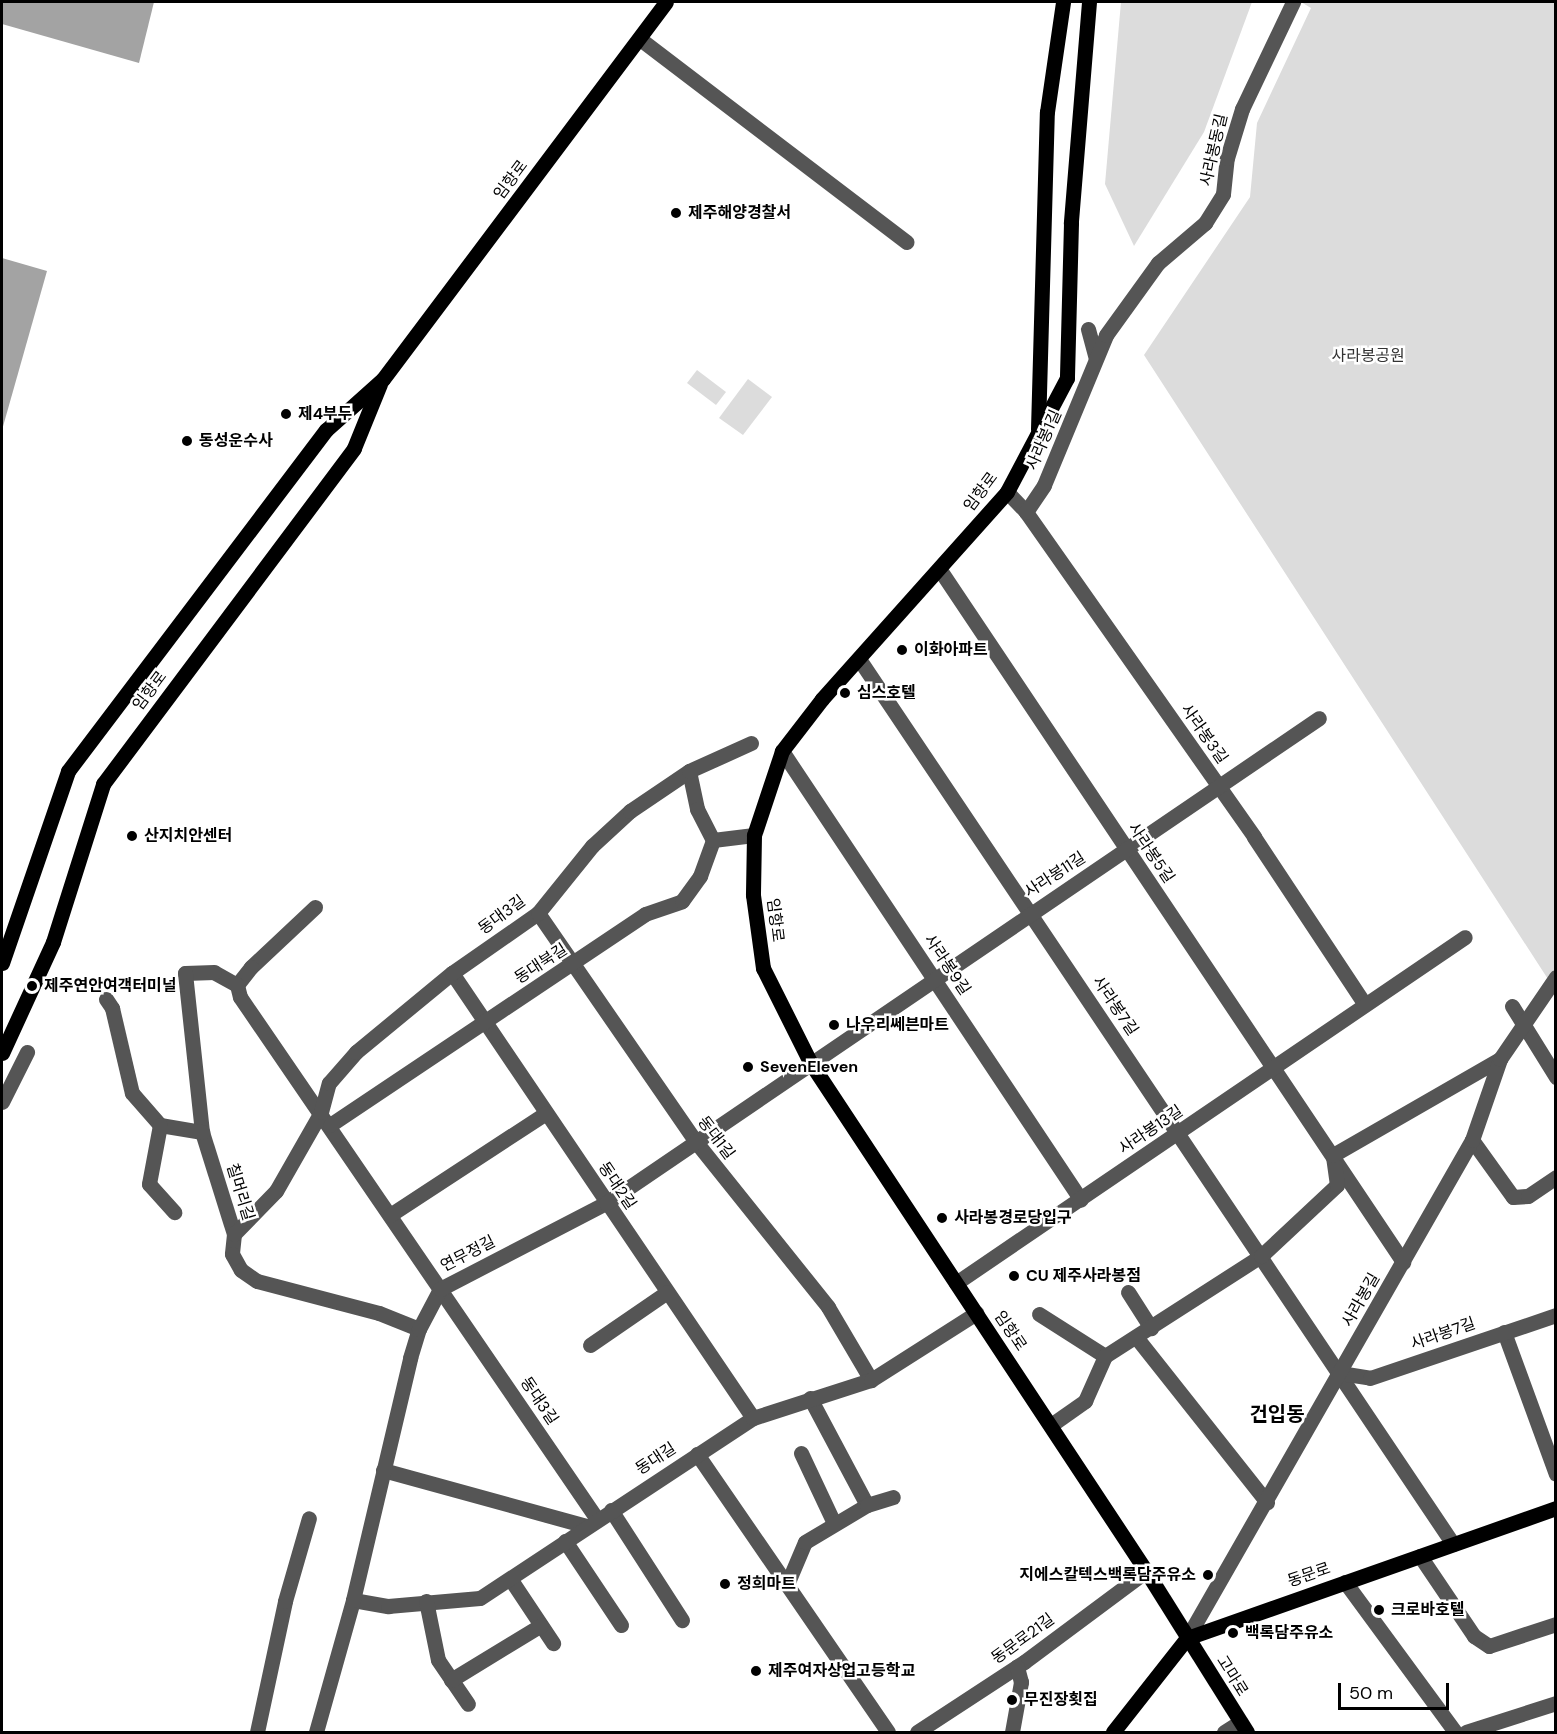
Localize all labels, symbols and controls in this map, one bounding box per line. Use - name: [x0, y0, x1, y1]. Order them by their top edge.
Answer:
- street label: 사라봉동길: [1196, 112, 1232, 188]
- street label: 임항로: [490, 157, 532, 203]
- place label: 제주해양경찰서: [688, 203, 791, 223]
- marker: 제주해양경찰서: [669, 206, 683, 220]
- park label: 사라봉공원: [1331, 346, 1405, 366]
- place label: 제4부두: [298, 404, 353, 424]
- marker: 제4부두: [279, 407, 293, 421]
- street label: 사라봉1길: [1022, 407, 1066, 473]
- place label: 동성운수사: [199, 431, 273, 451]
- marker: 동성운수사: [180, 434, 194, 448]
- street label: 임항로: [960, 469, 1002, 515]
- place label: 이화아파트: [914, 640, 988, 660]
- marker: 이화아파트: [895, 643, 909, 657]
- street label: 임항로: [129, 668, 171, 714]
- place label: 심스호텔: [857, 683, 916, 703]
- marker: 심스호텔: [838, 686, 852, 700]
- street label: 사라봉3길: [1177, 701, 1231, 767]
- street label: 사라봉5길: [1124, 819, 1178, 887]
- place label: 산지치안센터: [144, 826, 232, 846]
- marker: 산지치안센터: [125, 829, 139, 843]
- street label: 사라봉11길: [1021, 848, 1089, 902]
- street label: 동대3길: [475, 891, 529, 939]
- street label: 임항로: [763, 897, 787, 943]
- street label: 사라봉9길: [920, 931, 974, 999]
- street label: 동대북길: [511, 940, 571, 988]
- street label: 사라봉7길: [1088, 973, 1142, 1039]
- place label: 제주연안여객터미널: [44, 976, 176, 996]
- marker: 제주연안여객터미널: [25, 979, 39, 993]
- place label: 나우리쎄븐마트: [846, 1015, 949, 1035]
- marker: 나우리쎄븐마트: [827, 1018, 841, 1032]
- place label: SevenEleven: [760, 1057, 858, 1077]
- marker: SevenEleven: [741, 1060, 755, 1074]
- street label: 사라봉13길: [1115, 1102, 1187, 1158]
- street label: 동대1길: [694, 1113, 738, 1163]
- street label: 동대2길: [594, 1159, 640, 1213]
- street label: 칠머리길: [222, 1161, 258, 1223]
- place label: 사라봉경로당입구: [954, 1208, 1072, 1228]
- marker: 사라봉경로당입구: [935, 1211, 949, 1225]
- street label: 연무정길: [437, 1232, 499, 1276]
- place label: CU 제주사라봉점: [1026, 1266, 1141, 1286]
- marker: CU 제주사라봉점: [1007, 1269, 1021, 1283]
- street label: 사라봉길: [1338, 1270, 1384, 1330]
- street label: 임항로: [990, 1307, 1030, 1355]
- street label: 사라봉7길: [1408, 1314, 1478, 1354]
- street label: 동대3길: [516, 1373, 562, 1429]
- district label: 건입동: [1249, 1402, 1305, 1426]
- street label: 동대길: [632, 1439, 680, 1479]
- street label: 동문로: [1285, 1559, 1333, 1591]
- place label: 지에스칼텍스백록담주유소: [1019, 1565, 1196, 1585]
- marker: 지에스칼텍스백록담주유소: [1201, 1568, 1215, 1582]
- place label: 정희마트: [737, 1574, 796, 1594]
- marker: 정희마트: [718, 1577, 732, 1591]
- place label: 크로바호텔: [1391, 1600, 1465, 1620]
- marker: 크로바호텔: [1372, 1603, 1386, 1617]
- street label: 동문로21길: [988, 1610, 1058, 1668]
- place label: 백록담주유소: [1245, 1623, 1333, 1643]
- marker: 백록담주유소: [1226, 1626, 1240, 1640]
- street label: 고마로: [1212, 1652, 1252, 1700]
- place label: 제주여자상업고등학교: [768, 1661, 915, 1681]
- marker: 제주여자상업고등학교: [749, 1664, 763, 1678]
- scale bar: [1341, 1671, 1452, 1709]
- text: 50 m: [1349, 1681, 1393, 1705]
- place label: 무진장횟집: [1024, 1690, 1098, 1710]
- marker: 무진장횟집: [1005, 1693, 1019, 1707]

